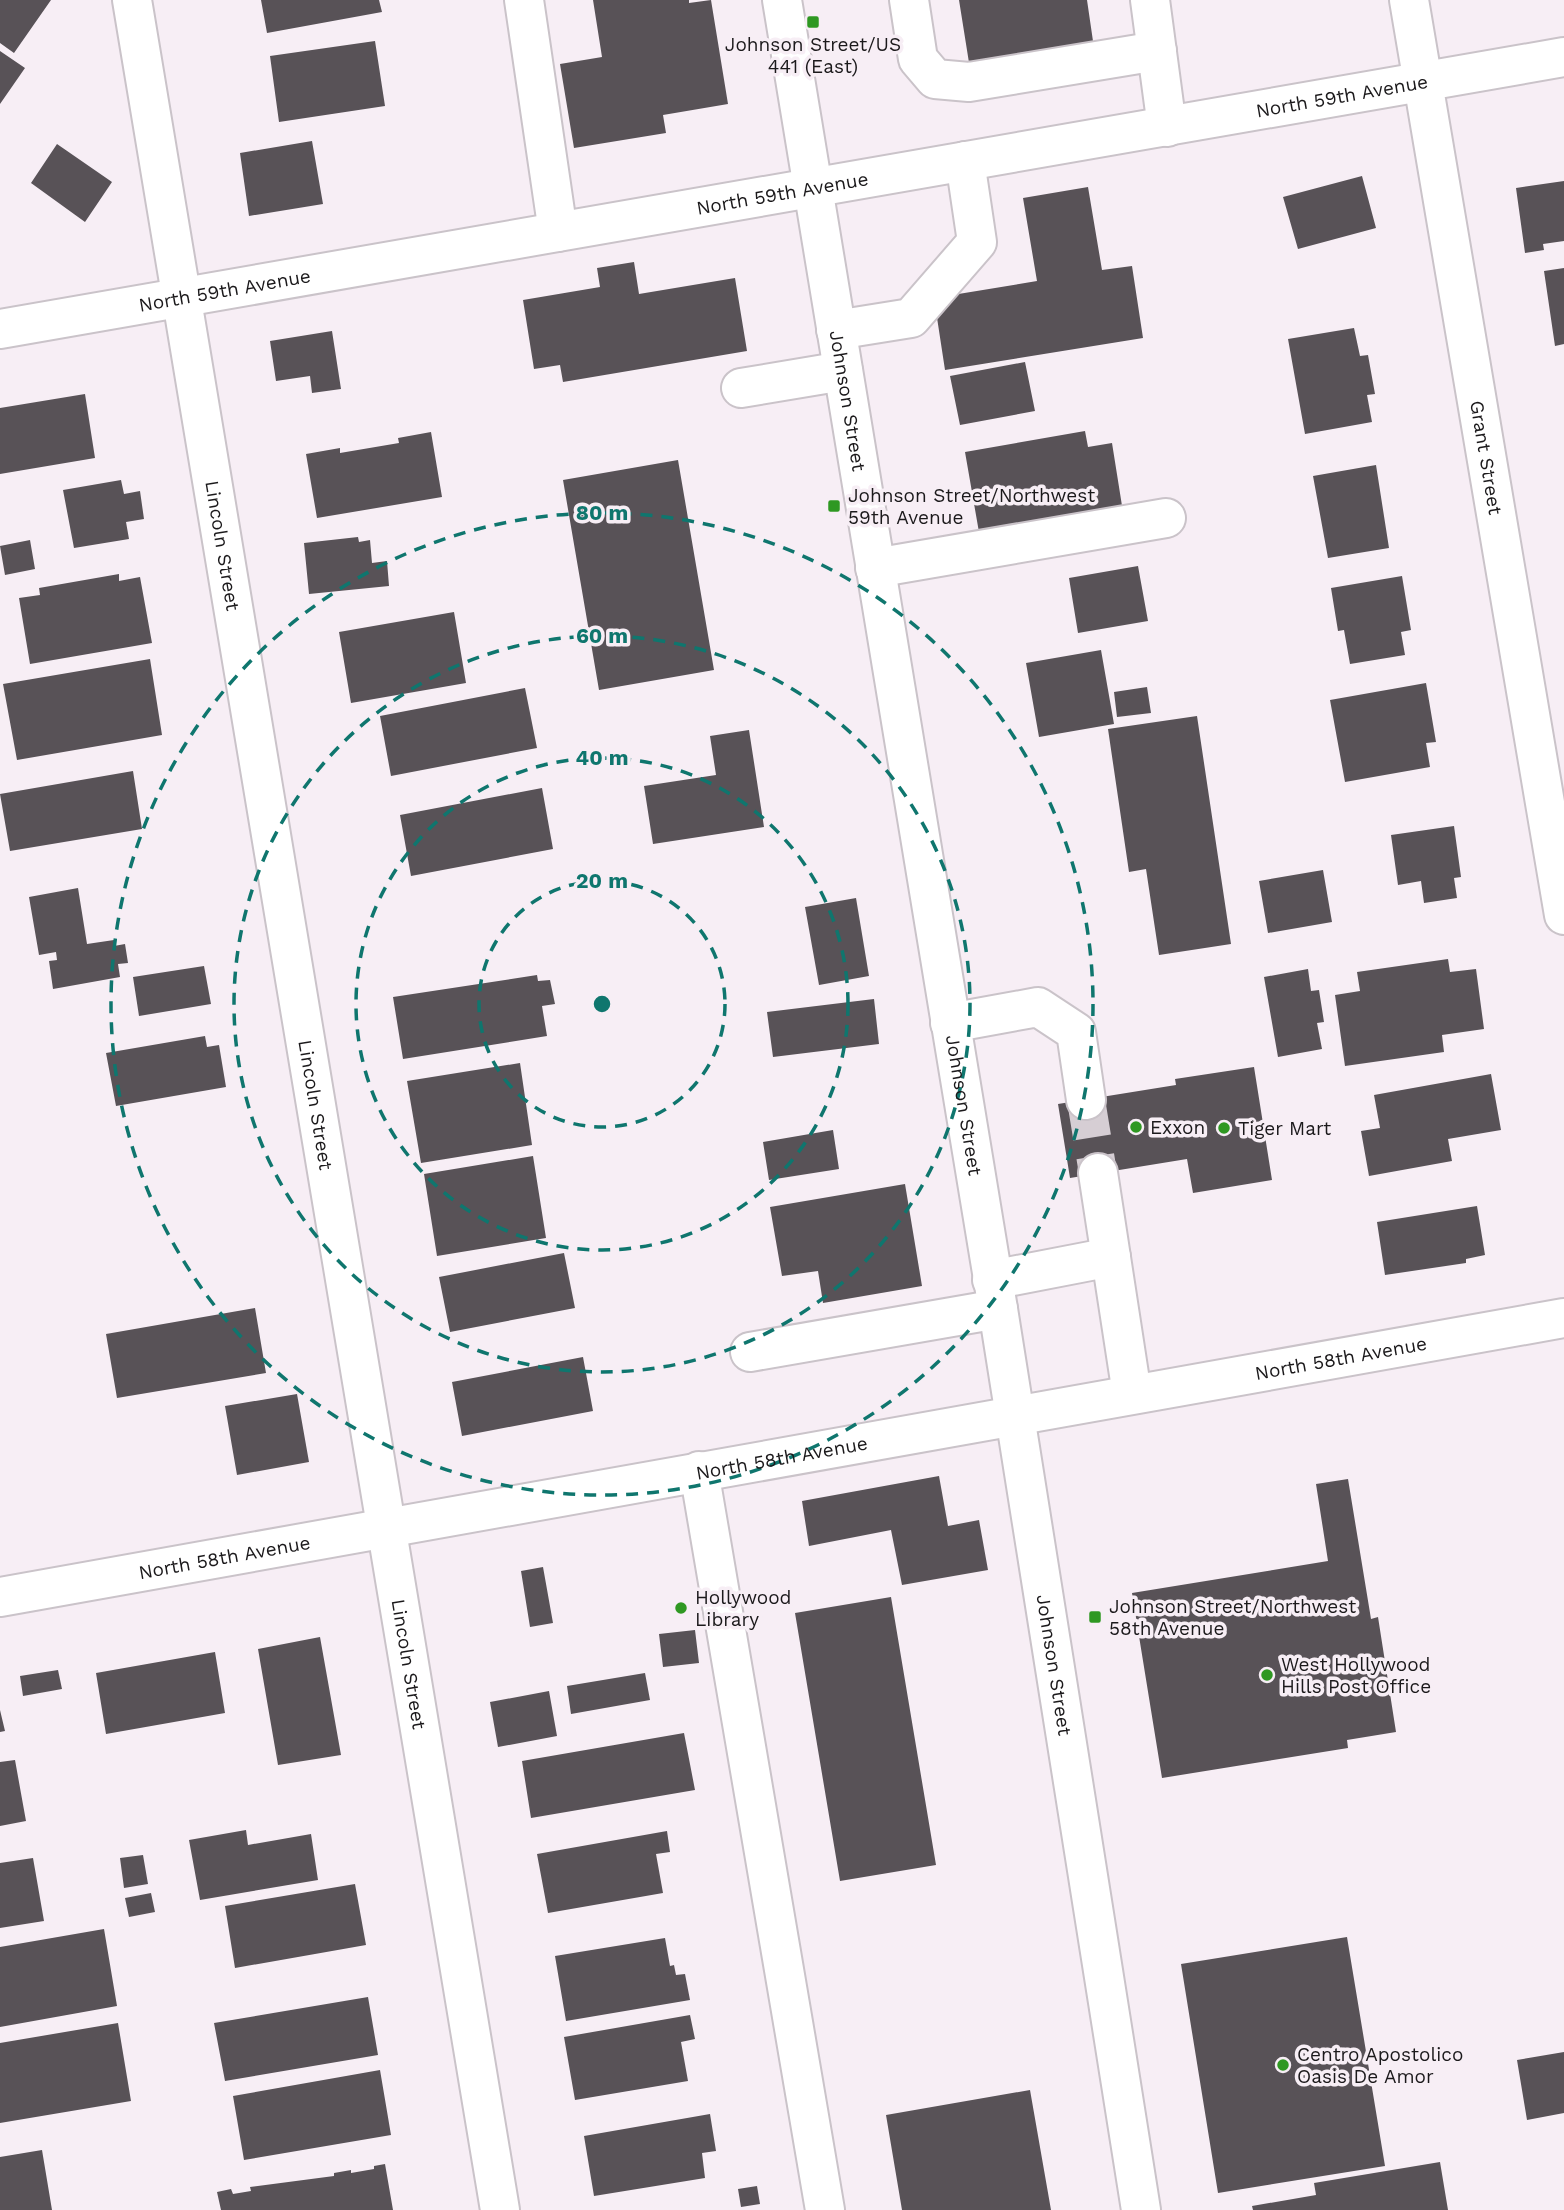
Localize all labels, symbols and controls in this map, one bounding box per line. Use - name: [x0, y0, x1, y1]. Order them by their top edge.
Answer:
- marker: Johnson Street/US 441 (East): [805, 14, 821, 30]
- place label: Johnson Street/US 441 (East): [725, 33, 901, 78]
- street label: North 59th Avenue: [1254, 70, 1430, 122]
- street label: North 59th Avenue: [695, 167, 870, 220]
- street label: North 59th Avenue: [137, 264, 312, 317]
- street label: Johnson Street: [825, 329, 871, 473]
- street label: Grant Street: [1465, 399, 1507, 516]
- street label: Lincoln Street: [200, 479, 244, 612]
- place label: Johnson Street/Northwest 59th Avenue: [848, 484, 1095, 529]
- marker: Johnson Street/Northwest 59th Avenue: [826, 498, 842, 514]
- text: 80 m: [576, 500, 628, 525]
- text: 60 m: [576, 623, 628, 648]
- text: 40 m: [576, 745, 628, 770]
- text: 20 m: [576, 868, 628, 893]
- centre of rings: [590, 992, 614, 1016]
- street label: Johnson Street: [941, 1033, 987, 1177]
- street label: Lincoln Street: [293, 1038, 338, 1172]
- place label: Exxon: [1150, 1116, 1205, 1139]
- place label: Tiger Mart: [1238, 1117, 1331, 1140]
- marker: Exxon: [1128, 1119, 1144, 1135]
- marker: Tiger Mart: [1216, 1120, 1232, 1136]
- street label: North 58th Avenue: [1253, 1332, 1429, 1385]
- street label: North 58th Avenue: [694, 1431, 869, 1485]
- street label: North 58th Avenue: [137, 1531, 312, 1584]
- place label: Hollywood Library: [695, 1586, 791, 1631]
- street label: Johnson Street: [1031, 1593, 1077, 1737]
- place label: Johnson Street/Northwest 58th Avenue: [1109, 1595, 1356, 1640]
- street label: Lincoln Street: [386, 1597, 431, 1731]
- marker: Hollywood Library: [673, 1600, 689, 1616]
- marker: Johnson Street/Northwest 58th Avenue: [1087, 1609, 1103, 1625]
- place label: West Hollywood Hills Post Office: [1281, 1653, 1431, 1698]
- marker: West Hollywood Hills Post Office: [1259, 1667, 1275, 1683]
- place label: Centro Apostolico Oasis De Amor: [1297, 2043, 1463, 2088]
- marker: Centro Apostolico Oasis De Amor: [1275, 2057, 1291, 2073]

